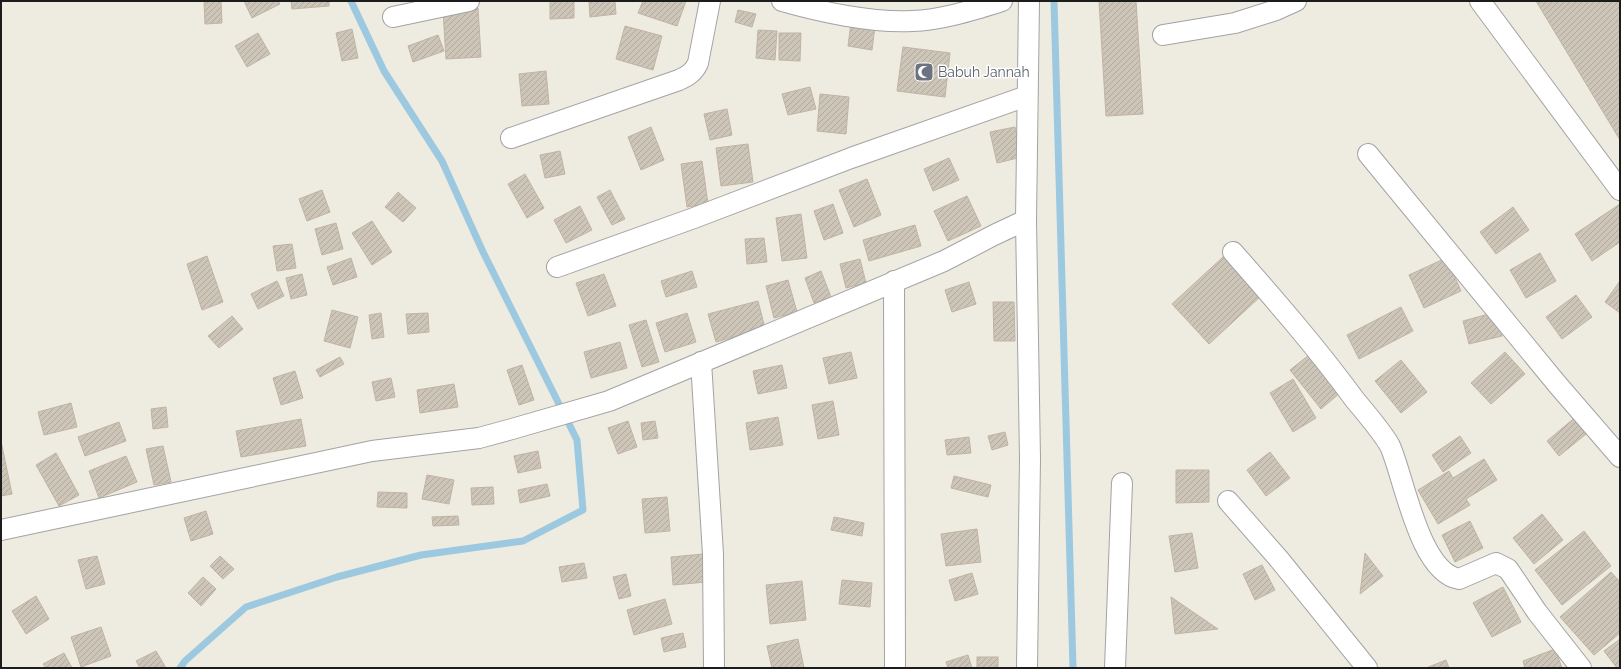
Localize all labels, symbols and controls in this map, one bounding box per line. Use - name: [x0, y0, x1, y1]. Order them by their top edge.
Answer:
- mosque icon: Babuh Jannah: [913, 61, 935, 83]
- place label: Babuh Jannah: [938, 64, 1030, 80]

